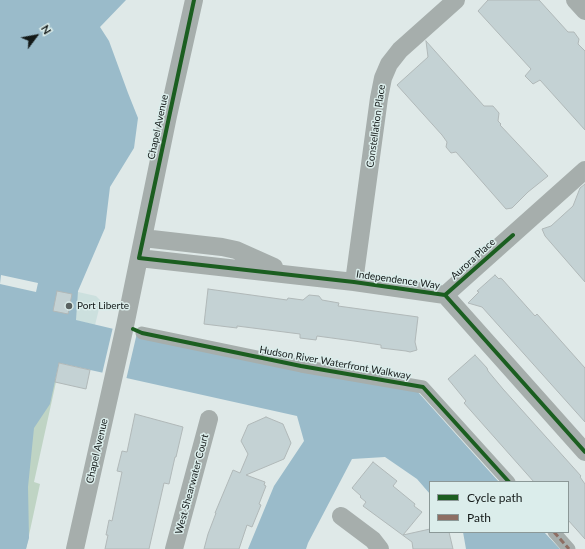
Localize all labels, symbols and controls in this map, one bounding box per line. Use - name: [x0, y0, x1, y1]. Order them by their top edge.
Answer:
- north arrow: [16, 16, 56, 56]
- text: N: [39, 22, 54, 36]
- street label: Constellation Place: [364, 84, 388, 168]
- street label: Chapel Avenue: [145, 93, 171, 161]
- street label: Aurora Place: [448, 236, 498, 282]
- street label: Independence Way: [355, 268, 441, 292]
- place label: Port Liberte: [77, 300, 129, 312]
- marker: Port Liberte: [64, 301, 74, 311]
- street label: Hudson River Waterfront Walkway: [258, 344, 412, 382]
- street label: Chapel Avenue: [84, 417, 110, 485]
- street label: West Shearwater Court: [173, 433, 211, 535]
- legend: [429, 481, 569, 533]
- text: Cycle path: [467, 490, 522, 505]
- text: Path: [467, 510, 491, 525]

